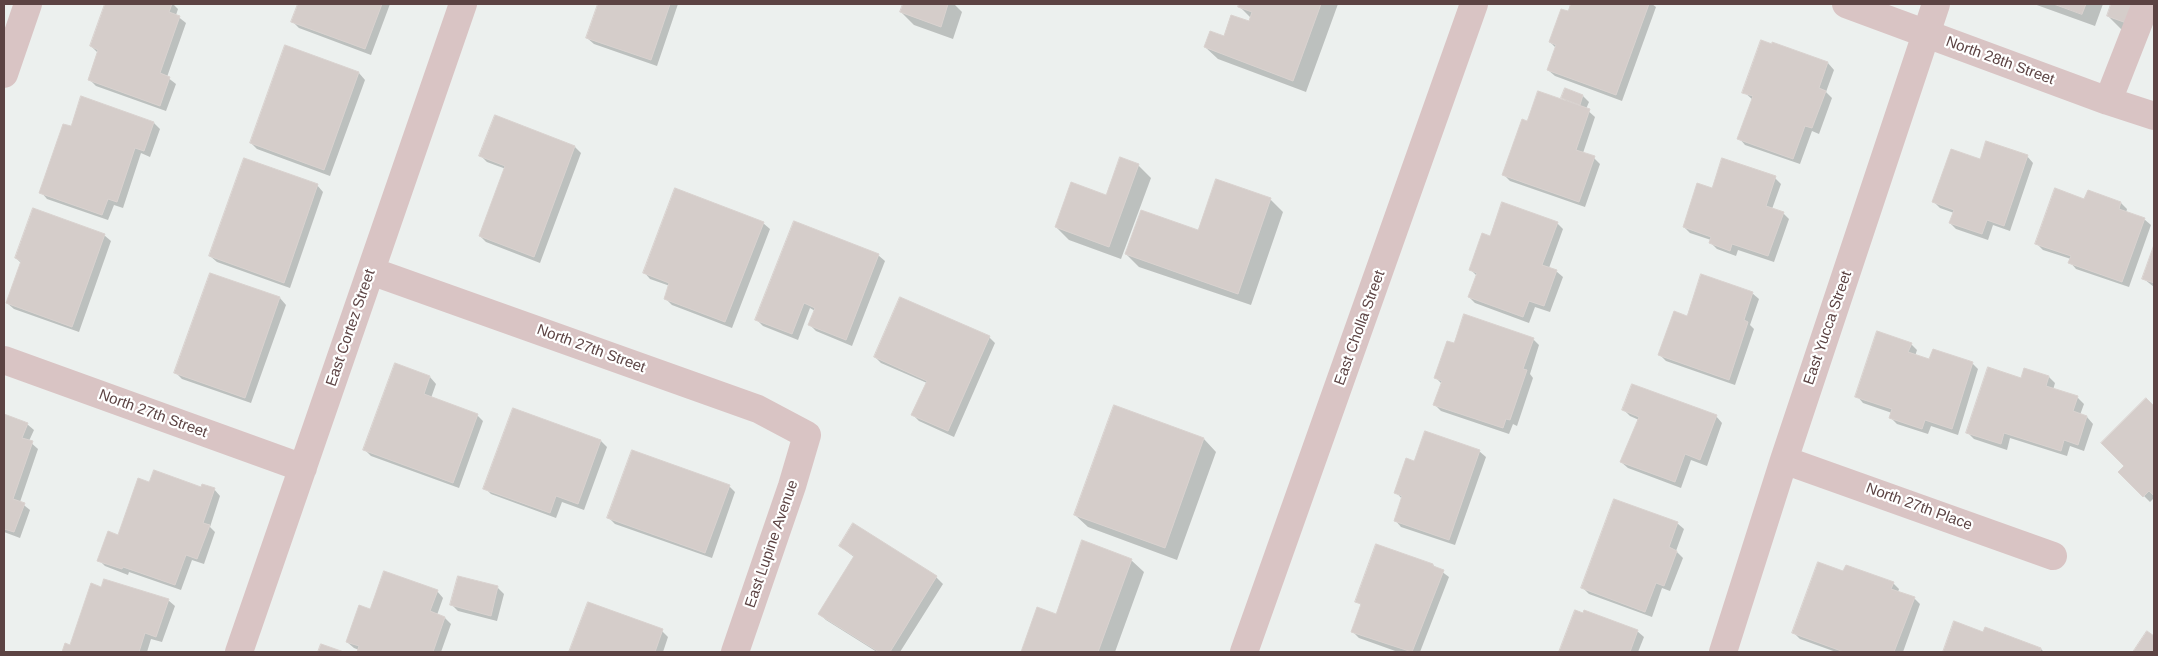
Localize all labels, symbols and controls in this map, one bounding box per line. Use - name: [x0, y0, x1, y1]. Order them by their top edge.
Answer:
- street label: North 28th Street: [1943, 33, 2057, 89]
- street label: East Cortez Street: [323, 267, 379, 389]
- street label: East Cholla Street: [1331, 268, 1389, 388]
- street label: East Yucca Street: [1800, 269, 1856, 387]
- street label: North 27th Street: [534, 321, 648, 377]
- street label: North 27th Street: [96, 386, 210, 442]
- street label: East Lupine Avenue: [742, 478, 802, 610]
- street label: North 27th Place: [1863, 479, 1975, 535]

